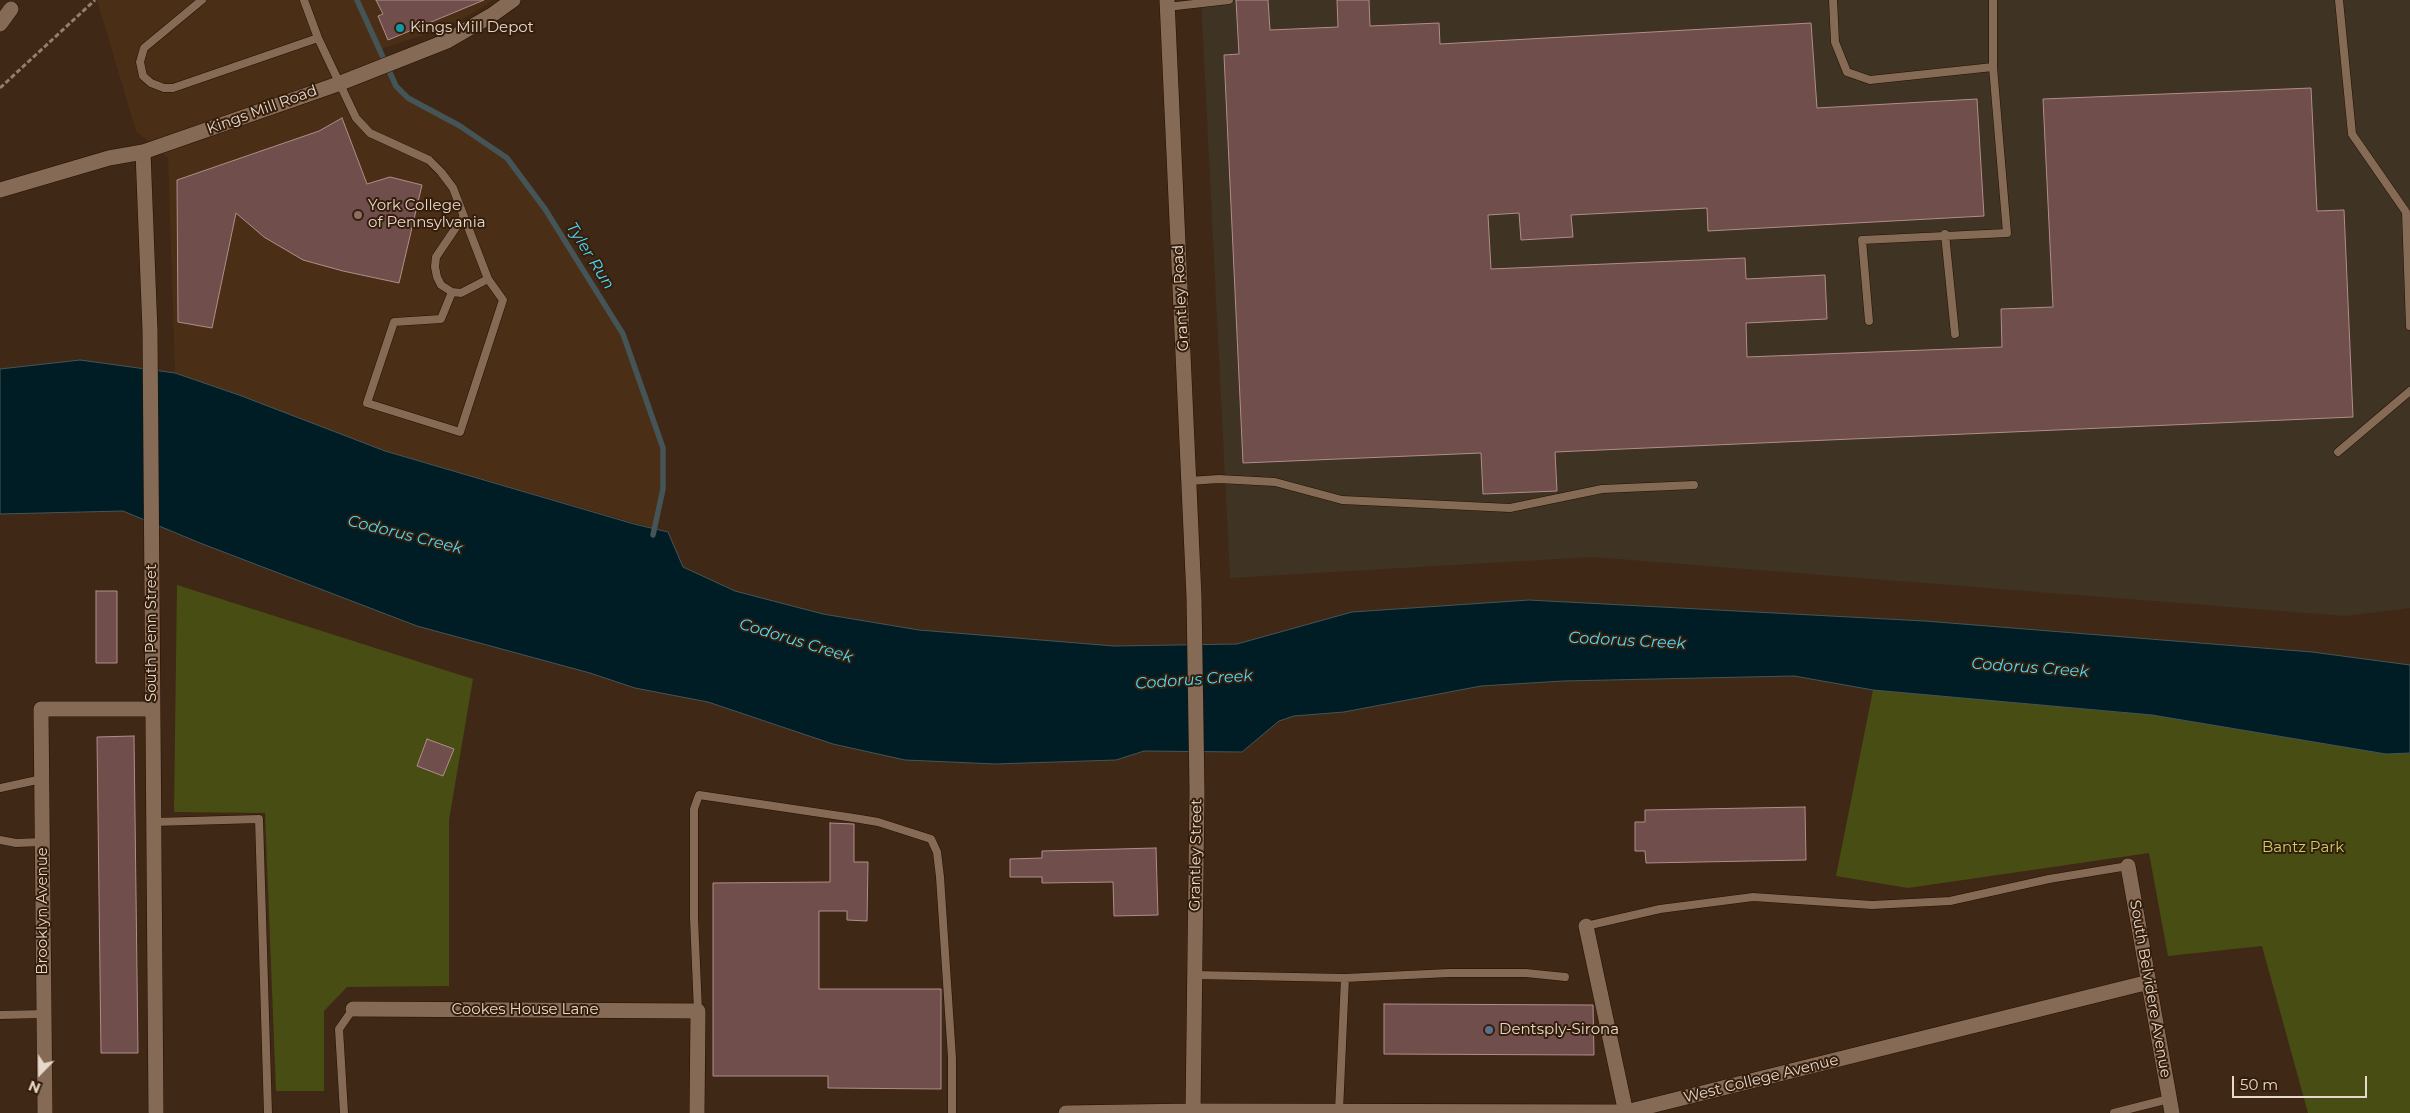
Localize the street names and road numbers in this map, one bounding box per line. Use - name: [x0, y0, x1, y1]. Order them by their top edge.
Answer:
- street label: Kings Mill Road: [204, 82, 320, 138]
- street label: Grantley Road: [1169, 244, 1193, 352]
- street label: South Penn Street: [143, 564, 161, 702]
- street label: Grantley Street: [1186, 799, 1206, 911]
- street label: Brooklyn Avenue: [34, 847, 52, 975]
- street label: South Belvidere Avenue: [2126, 899, 2174, 1079]
- street label: Cookes House Lane: [452, 1001, 598, 1019]
- street label: West College Avenue: [1682, 1051, 1840, 1107]

